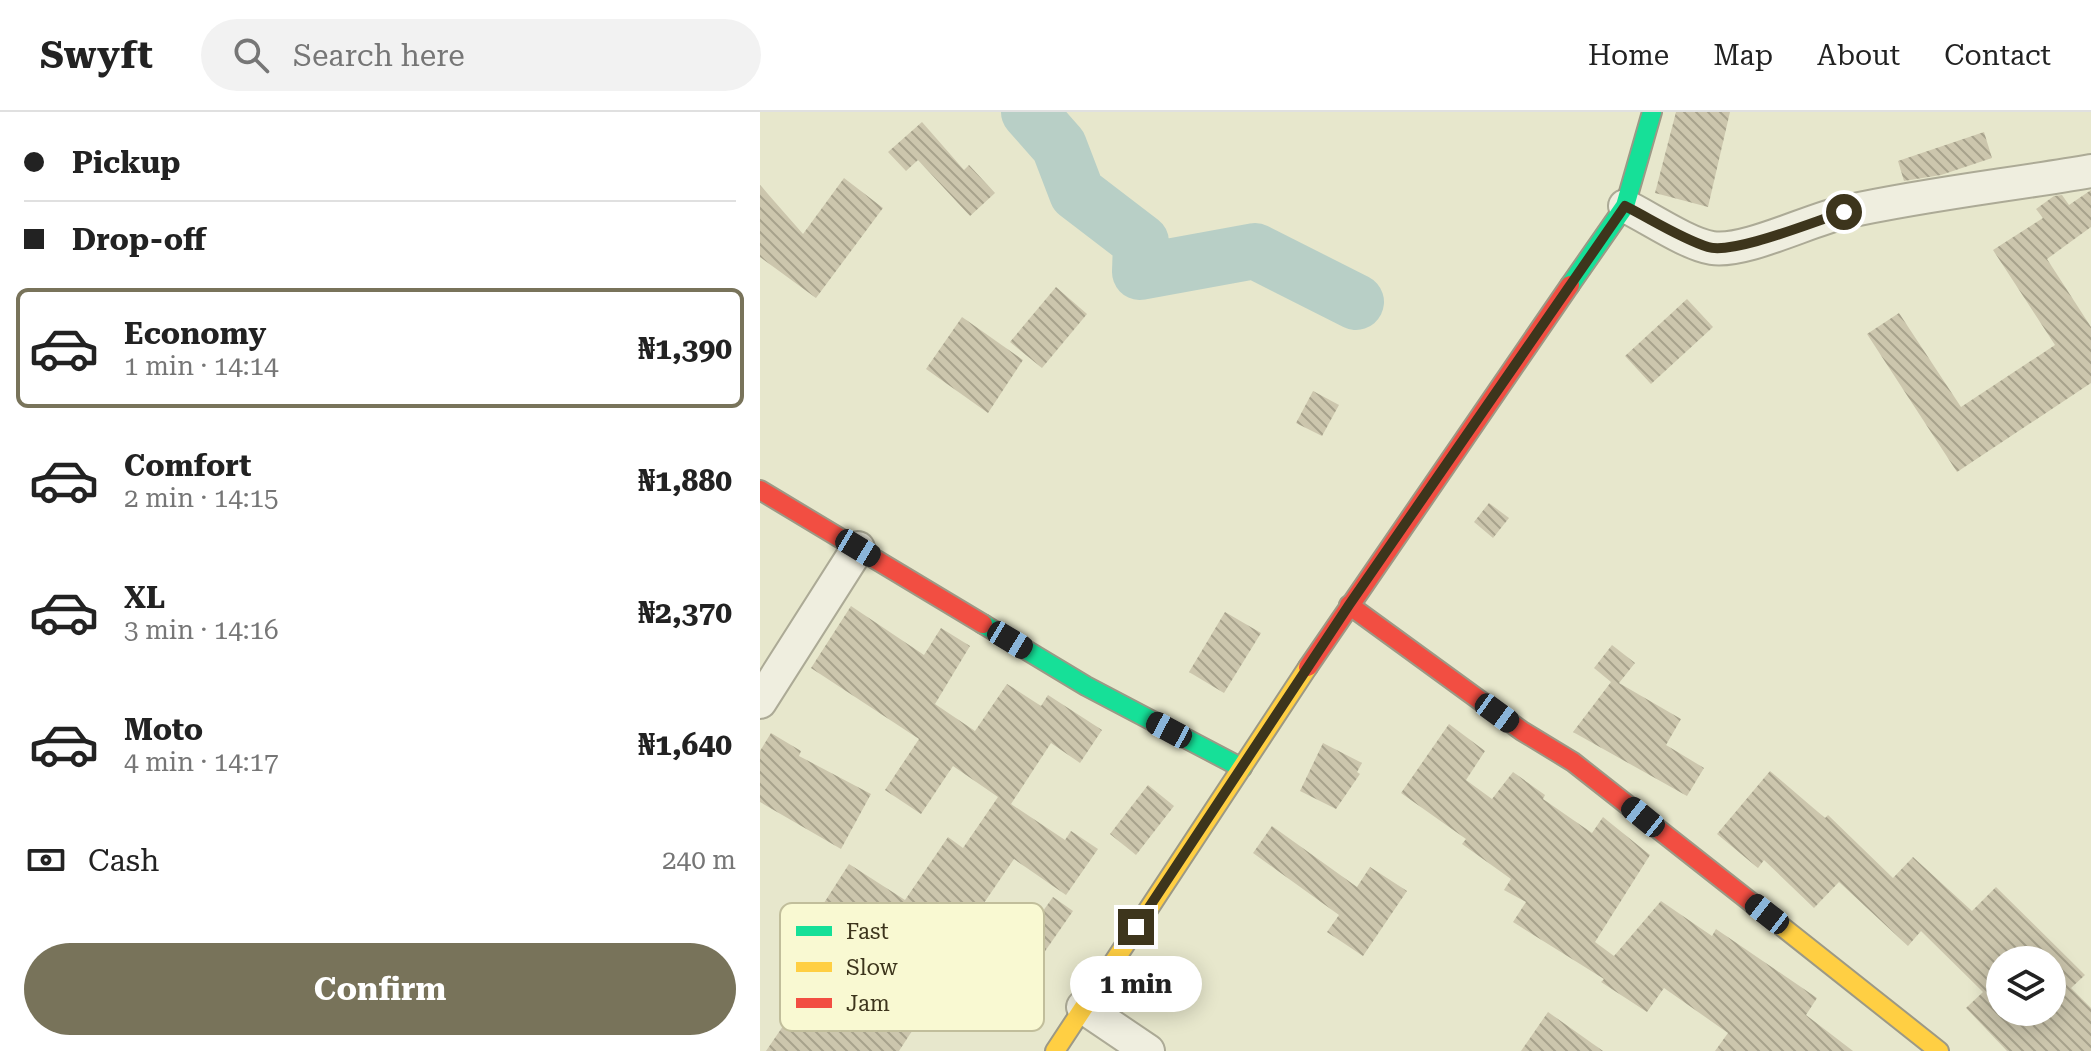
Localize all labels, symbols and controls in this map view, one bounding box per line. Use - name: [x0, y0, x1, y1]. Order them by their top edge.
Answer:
- search box: [201, 19, 761, 91]
- text: Swyft: [40, 33, 153, 77]
- icon: search: [229, 33, 273, 77]
- text: Search here: [293, 38, 465, 73]
- text: Home: [1588, 39, 1669, 72]
- text: Map: [1713, 39, 1773, 72]
- text: About: [1817, 39, 1900, 72]
- text: Contact: [1944, 39, 2051, 72]
- text: Pickup: [72, 145, 180, 180]
- route start: [1826, 194, 1862, 230]
- text: Drop-off: [72, 222, 206, 257]
- icon: car: [28, 312, 100, 384]
- text: Economy: [124, 316, 266, 351]
- text: ₦1,390: [638, 331, 732, 366]
- text: 1 min · 14:14: [124, 351, 279, 381]
- icon: car: [28, 444, 100, 516]
- text: Comfort: [124, 448, 251, 483]
- text: ₦1,880: [638, 463, 732, 498]
- text: 2 min · 14:15: [124, 483, 279, 513]
- car: [831, 525, 885, 571]
- icon: car: [28, 576, 100, 648]
- text: XL: [124, 580, 165, 615]
- text: ₦2,370: [638, 595, 732, 630]
- text: 3 min · 14:16: [124, 615, 279, 645]
- car: [983, 617, 1037, 663]
- car: [1471, 689, 1523, 737]
- icon: car: [28, 708, 100, 780]
- car: [1142, 708, 1196, 752]
- text: Moto: [124, 712, 203, 747]
- text: ₦1,640: [638, 727, 732, 762]
- text: 4 min · 14:17: [124, 747, 279, 777]
- car: [1617, 793, 1669, 841]
- icon: cash: [24, 838, 68, 882]
- text: Cash: [88, 843, 159, 878]
- text: 240 m: [662, 845, 736, 875]
- car: [1741, 890, 1793, 938]
- legend: [780, 903, 1044, 1031]
- route end: [1118, 909, 1154, 945]
- text: Fast: [846, 919, 889, 944]
- button: Confirm: [24, 943, 736, 1035]
- map controls: [1986, 946, 2066, 1026]
- button: layers: [1986, 946, 2066, 1026]
- text: Slow: [846, 955, 899, 980]
- callout: 1 min: [1070, 955, 1202, 1011]
- text: 1 min: [1100, 969, 1172, 999]
- text: Jam: [846, 991, 890, 1016]

